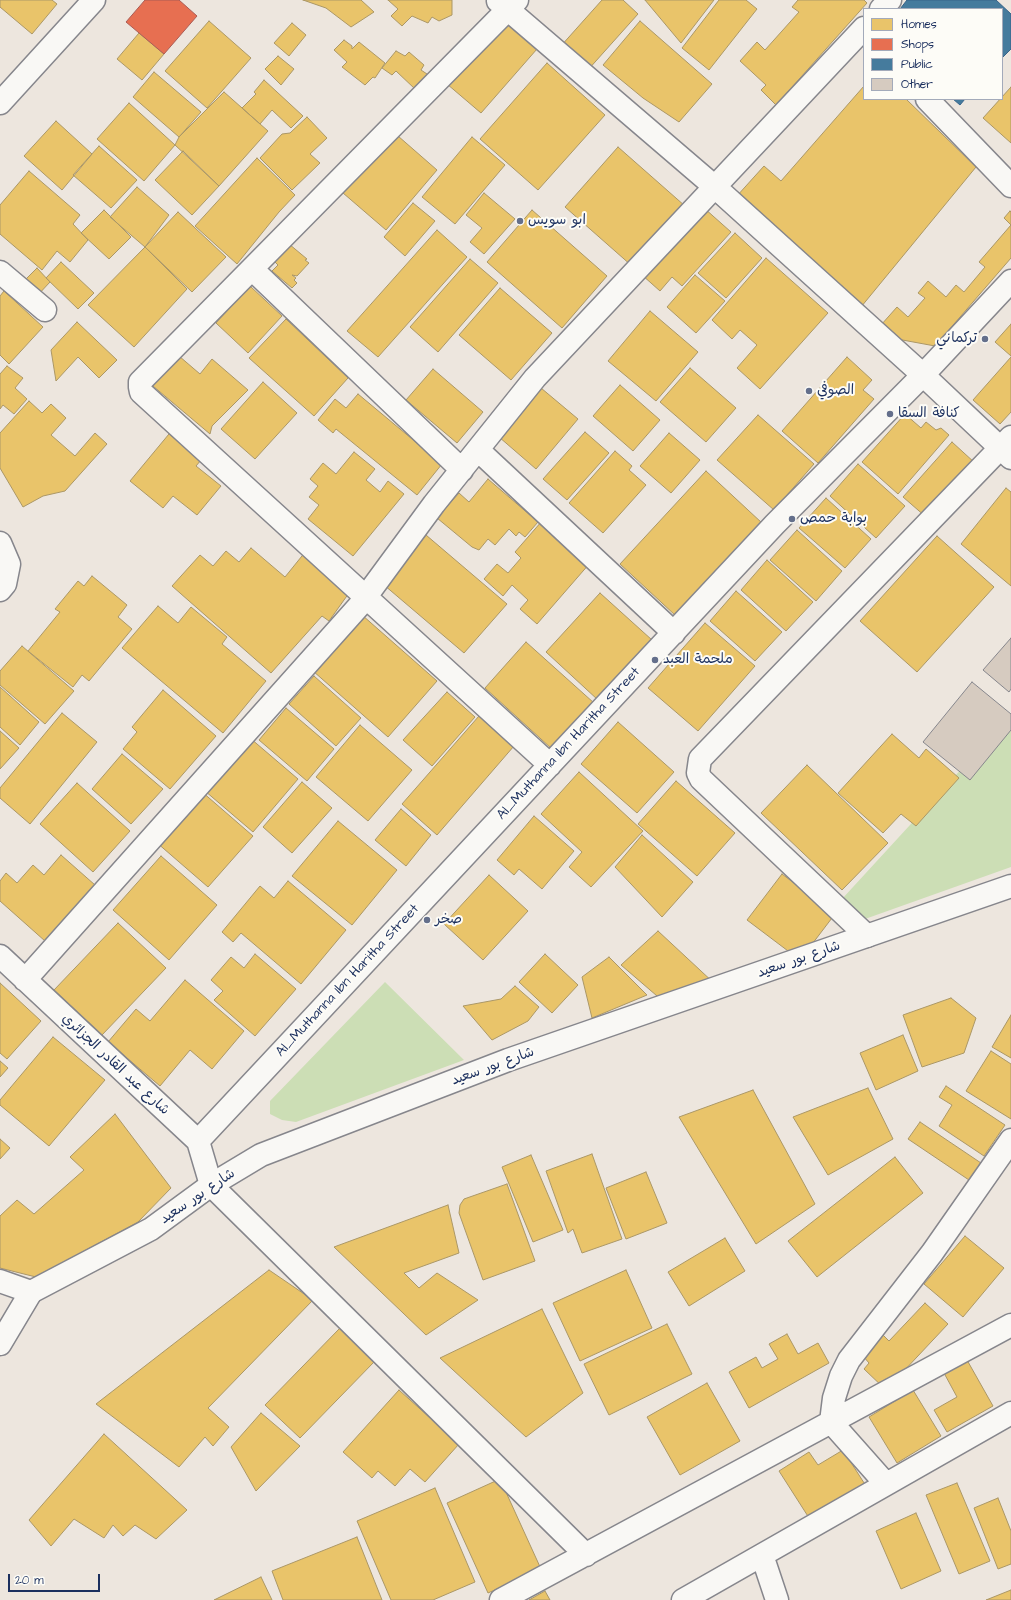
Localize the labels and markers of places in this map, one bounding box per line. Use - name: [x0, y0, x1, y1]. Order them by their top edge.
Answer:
- place label: ابو سويس: [528, 213, 586, 229]
- marker: ابو سويس: [515, 216, 525, 226]
- place label: تركماني: [936, 331, 977, 347]
- marker: تركماني: [980, 334, 990, 344]
- place label: الصوفي: [817, 383, 854, 399]
- marker: الصوفي: [804, 386, 814, 396]
- place label: كنافة السقا: [898, 406, 960, 422]
- marker: كنافة السقا: [885, 409, 895, 419]
- place label: بوابة حمص: [800, 511, 867, 527]
- marker: بوابة حمص: [787, 514, 797, 524]
- place label: ملحمة العبد: [663, 652, 733, 668]
- marker: ملحمة العبد: [650, 655, 660, 665]
- place label: صخر: [435, 912, 462, 928]
- marker: صخر: [422, 915, 432, 925]

